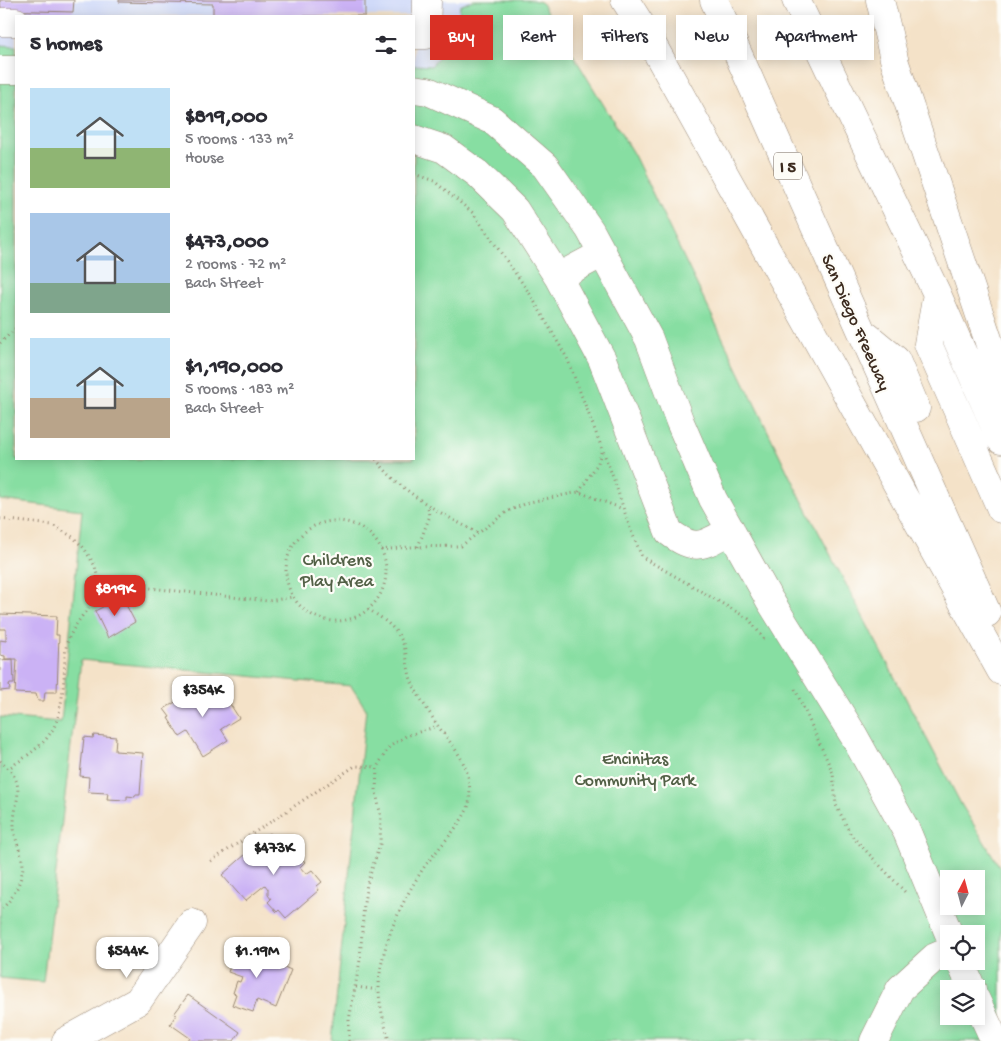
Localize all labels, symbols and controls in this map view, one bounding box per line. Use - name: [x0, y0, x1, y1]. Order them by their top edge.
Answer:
- chip: Buy: [430, 15, 493, 60]
- chip: Rent: [503, 15, 573, 60]
- chip: Filters: [583, 15, 666, 60]
- chip: New: [676, 15, 747, 60]
- chip: Apartment: [757, 15, 874, 60]
- icon: filters: [372, 31, 400, 59]
- text: 5 homes: [30, 33, 102, 58]
- text: $819,000: [185, 106, 267, 131]
- icon: home: [70, 108, 130, 168]
- text: 5 rooms · 133 m²: [185, 131, 294, 150]
- text: House: [185, 150, 224, 169]
- road number: I 5: [774, 153, 802, 180]
- text: $473,000: [185, 231, 269, 256]
- icon: home: [70, 233, 130, 293]
- street label: San Diego Freeway: [815, 252, 894, 395]
- text: 2 rooms · 72 m²: [185, 256, 286, 275]
- text: Bach Street: [185, 275, 263, 294]
- text: $1,190,000: [185, 356, 283, 381]
- icon: home: [70, 358, 130, 418]
- text: 5 rooms · 183 m²: [185, 381, 294, 400]
- text: Bach Street: [185, 400, 263, 419]
- park label: Childrens Play Area: [299, 551, 375, 593]
- pin: $819K: [80, 574, 150, 617]
- text: $819K: [95, 581, 135, 600]
- pin: $354K: [168, 676, 238, 718]
- text: $354K: [183, 682, 223, 701]
- park label: Encinitas Community Park: [575, 750, 697, 792]
- pin: $473K: [239, 834, 309, 876]
- text: $473K: [254, 840, 294, 859]
- north arrow: [940, 870, 985, 915]
- map controls: [940, 870, 985, 1025]
- button: locate: [940, 925, 985, 970]
- pin: $544K: [92, 936, 162, 979]
- pin: $1.19M: [216, 936, 298, 979]
- text: $544K: [107, 943, 147, 962]
- text: $1.19M: [235, 943, 279, 962]
- button: layers: [940, 980, 985, 1025]

